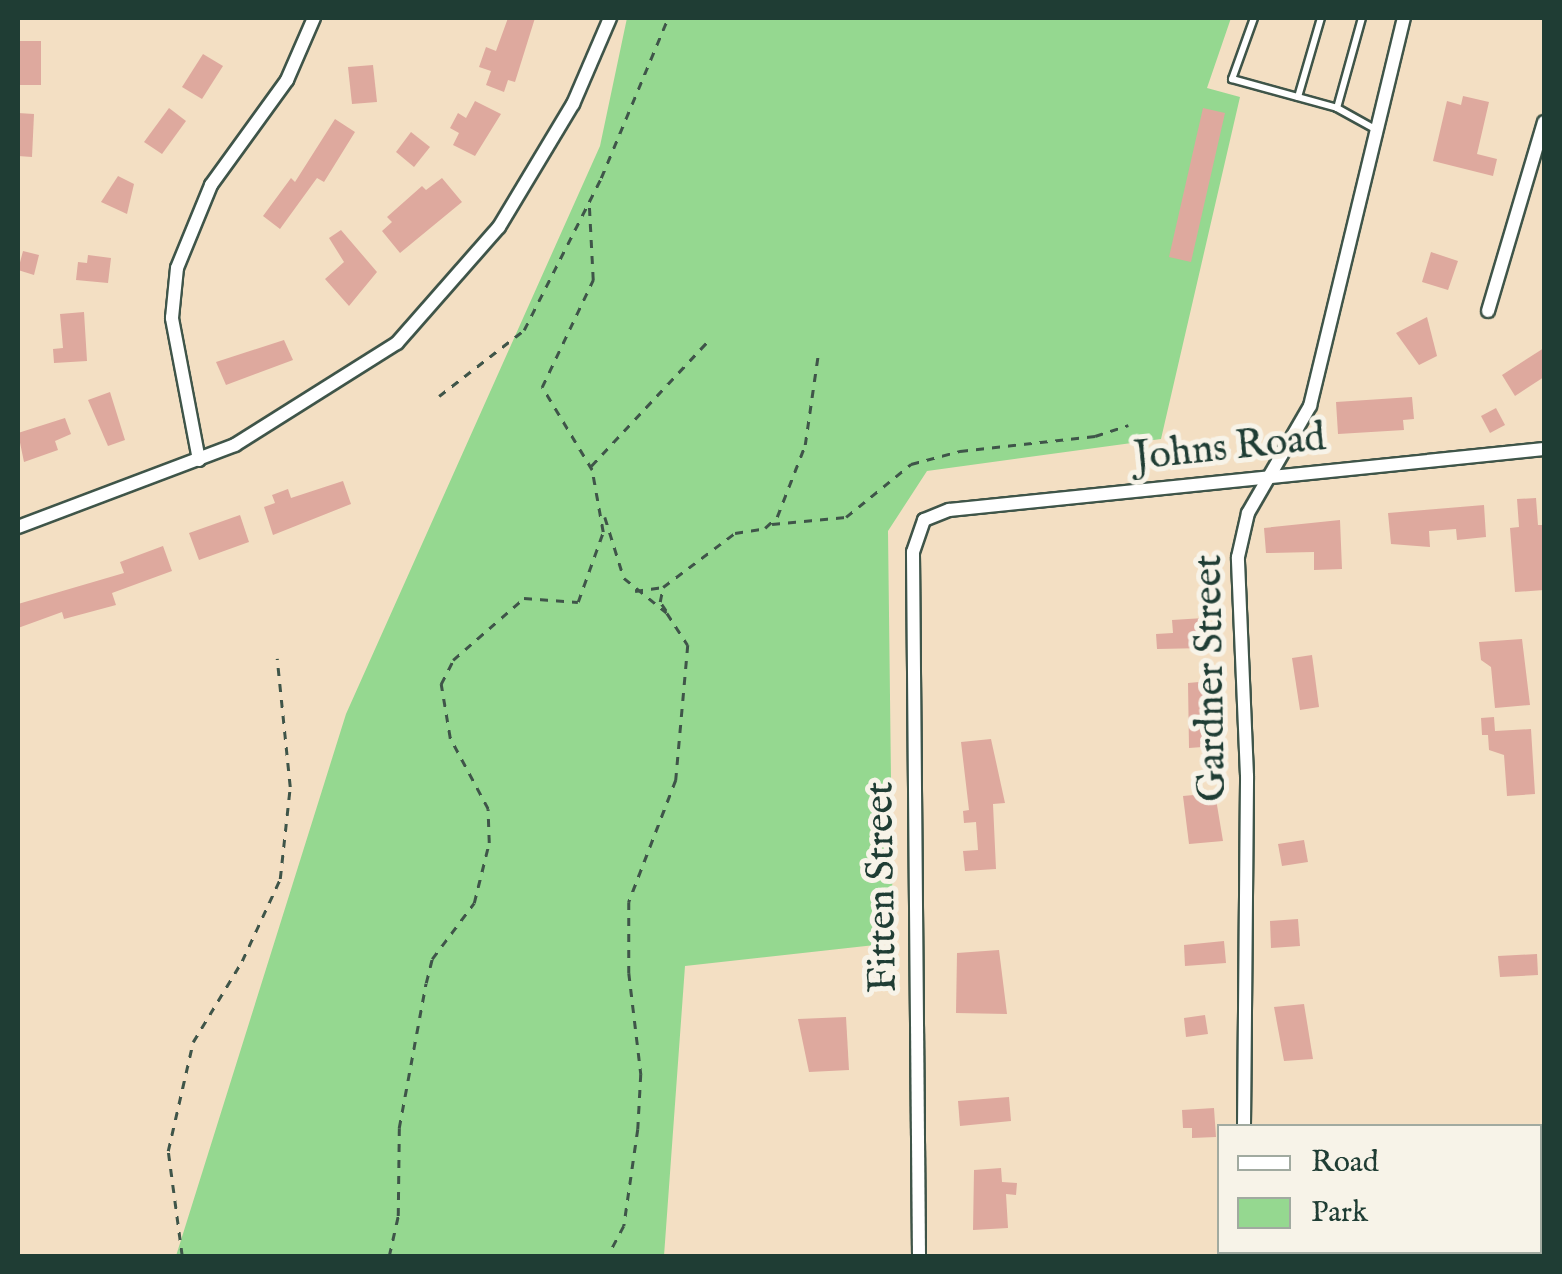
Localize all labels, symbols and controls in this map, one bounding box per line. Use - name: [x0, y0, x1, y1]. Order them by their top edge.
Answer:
- street label: Johns Road: [1132, 415, 1328, 483]
- street label: Gardner Street: [1186, 554, 1238, 802]
- street label: Fitten Street: [857, 781, 909, 993]
- legend: [1217, 1124, 1542, 1254]
- text: Road: [1311, 1144, 1379, 1182]
- text: Park: [1311, 1194, 1368, 1232]

